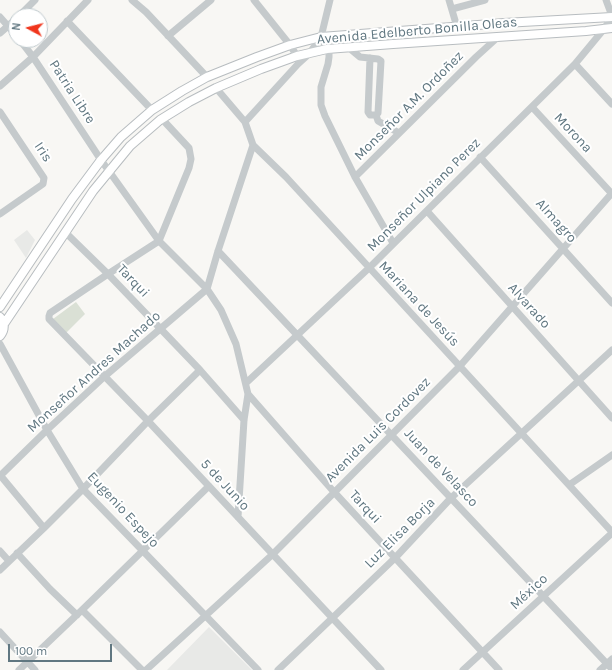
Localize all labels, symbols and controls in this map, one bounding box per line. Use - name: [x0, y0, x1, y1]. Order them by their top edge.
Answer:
- north arrow: [8, 8, 48, 48]
- street label: Avenida Edelberto Bonilla Oleas: [316, 14, 518, 48]
- text: N: [10, 22, 24, 31]
- street label: Monseñor A.M. Ordoñez: [351, 48, 467, 164]
- street label: Patria Libre: [45, 57, 99, 127]
- street label: Morona: [550, 110, 596, 156]
- street label: Monseñor Ulpiano Perez: [364, 135, 484, 255]
- street label: Iris: [30, 139, 56, 165]
- street label: Almagro: [532, 196, 580, 246]
- street label: Mariana de Jesús: [375, 258, 463, 350]
- street label: Tarqui: [113, 261, 153, 301]
- street label: Alvarado: [504, 280, 554, 332]
- street label: Monseñor Andres Machado: [24, 308, 164, 436]
- street label: Avenida Luis Cordovez: [322, 374, 434, 486]
- street label: Juan de Velasco: [400, 425, 482, 511]
- street label: 5 de Junio: [197, 456, 253, 514]
- street label: Eugenio Espejo: [84, 469, 162, 551]
- street label: Tarqui: [345, 487, 385, 527]
- street label: Luz Elisa Borja: [361, 494, 439, 572]
- street label: México: [507, 570, 551, 614]
- scale bar: [10, 636, 114, 662]
- text: 100 m: [15, 644, 47, 658]

